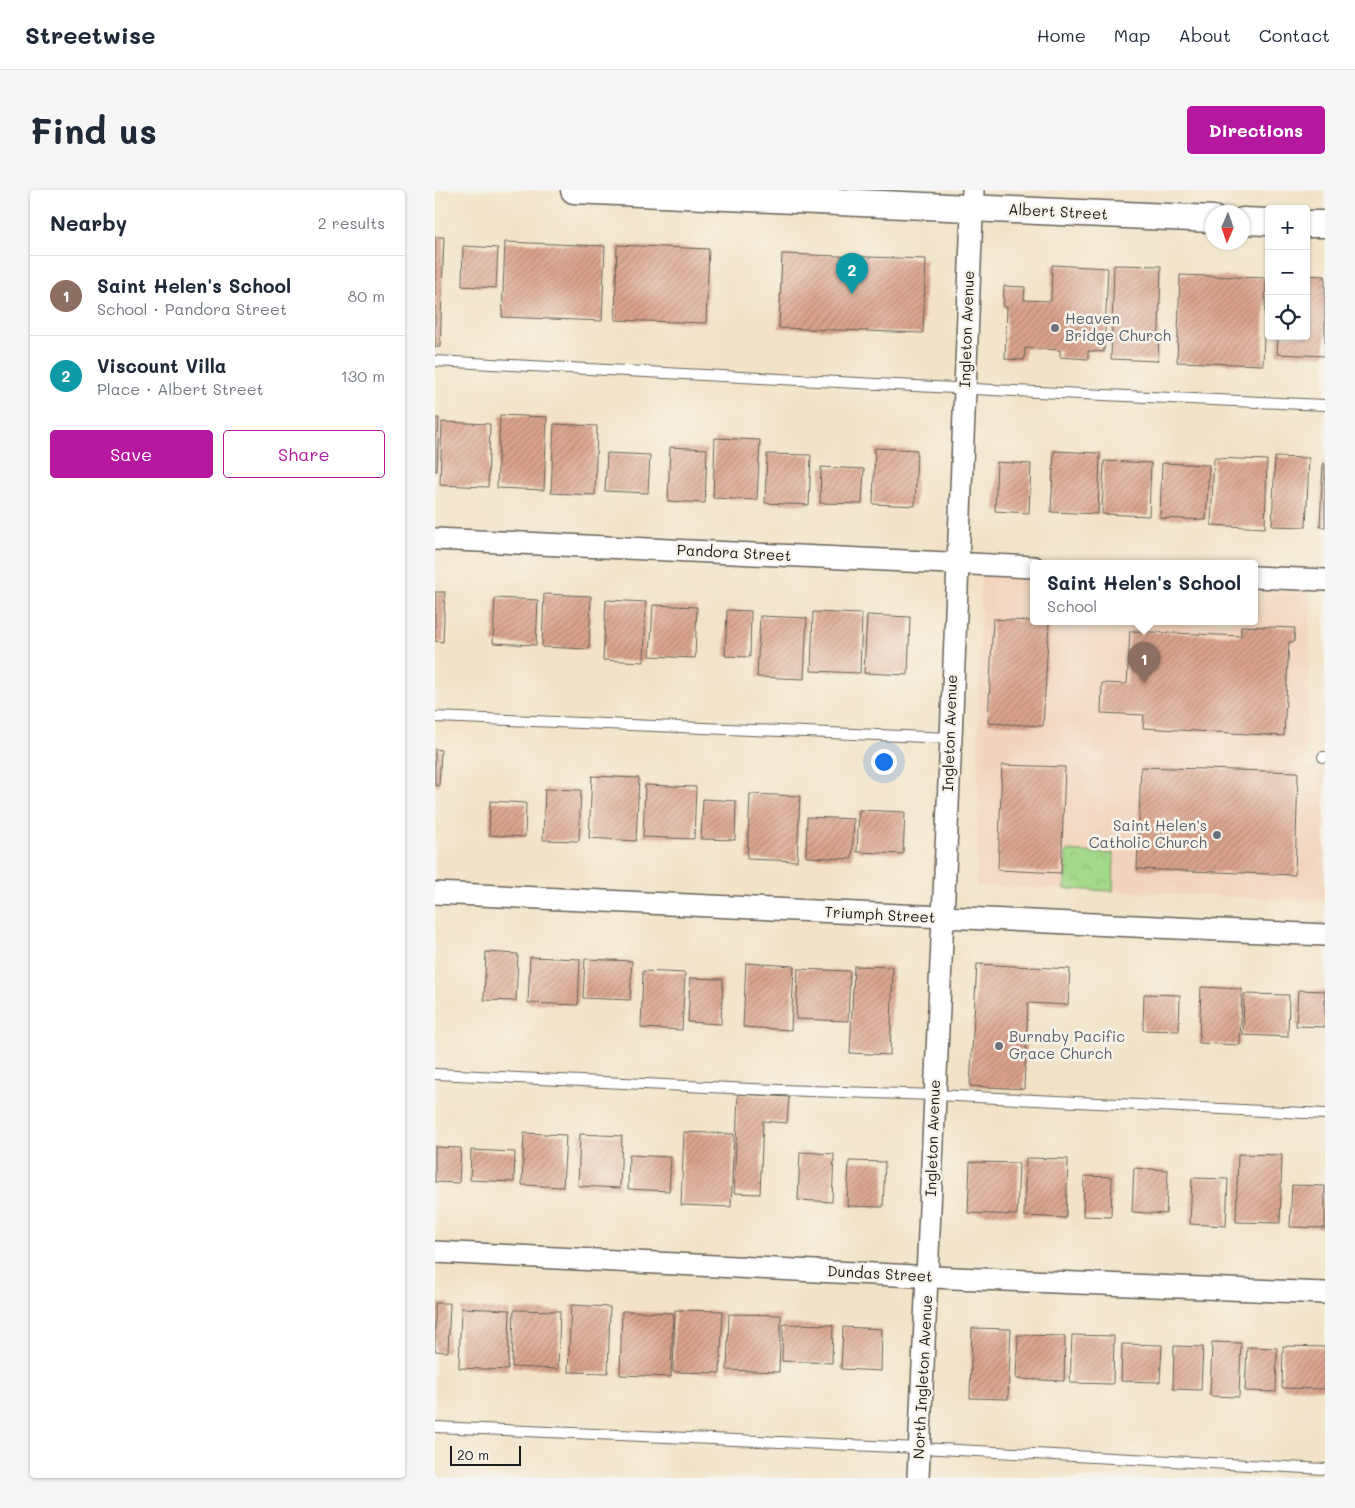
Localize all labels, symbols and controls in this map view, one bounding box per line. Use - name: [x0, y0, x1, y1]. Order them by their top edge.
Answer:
- text: Streetwise: [25, 19, 155, 50]
- text: Home: [1037, 23, 1086, 47]
- text: Map: [1114, 23, 1150, 47]
- text: About: [1178, 23, 1231, 47]
- text: Contact: [1259, 23, 1330, 47]
- button: Directions: [1187, 106, 1325, 154]
- text: Find us: [30, 107, 157, 153]
- street label: Albert Street: [1008, 198, 1108, 224]
- north arrow: [1205, 205, 1250, 250]
- map controls: [1265, 205, 1310, 340]
- button: +: [1265, 205, 1310, 250]
- text: Nearby: [50, 209, 127, 236]
- text: 2 results: [318, 212, 385, 233]
- button: −: [1265, 250, 1310, 295]
- pin: 2: [836, 253, 868, 294]
- street label: Ingleton Avenue: [954, 270, 978, 388]
- text: Saint Helen's School: [97, 273, 291, 298]
- text: 1: [62, 285, 70, 306]
- text: 80 m: [348, 285, 385, 306]
- button: locate: [1265, 295, 1310, 340]
- text: School · Pandora Street: [97, 298, 287, 319]
- place label: Heaven Bridge Church: [1065, 308, 1171, 345]
- marker: Heaven Bridge Church: [1049, 322, 1061, 334]
- text: Viscount Villa: [97, 353, 226, 378]
- text: 2: [62, 365, 70, 386]
- text: 130 m: [341, 365, 385, 386]
- text: Place · Albert Street: [97, 378, 264, 399]
- button: Save: [50, 430, 213, 478]
- button: Share: [223, 430, 385, 478]
- street label: Pandora Street: [676, 539, 792, 565]
- popup: [1030, 560, 1258, 625]
- text: Saint Helen's School: [1047, 570, 1241, 595]
- text: School: [1047, 595, 1097, 616]
- pin: 1: [1128, 642, 1160, 683]
- street label: Ingleton Avenue: [937, 674, 961, 792]
- your location: [871, 749, 897, 775]
- place label: Saint Helen's Catholic Church: [1089, 815, 1207, 852]
- marker: Saint Helen's Catholic Church: [1211, 829, 1223, 841]
- street label: Triumph Street: [824, 901, 936, 927]
- place label: Burnaby Pacific Grace Church: [1009, 1026, 1125, 1063]
- marker: Burnaby Pacific Grace Church: [993, 1040, 1005, 1052]
- street label: Ingleton Avenue: [920, 1079, 944, 1197]
- street label: Dundas Street: [827, 1260, 933, 1286]
- street label: North Ingleton Avenue: [908, 1294, 936, 1460]
- scale bar: [450, 1443, 521, 1466]
- text: 20 m: [457, 1445, 489, 1464]

